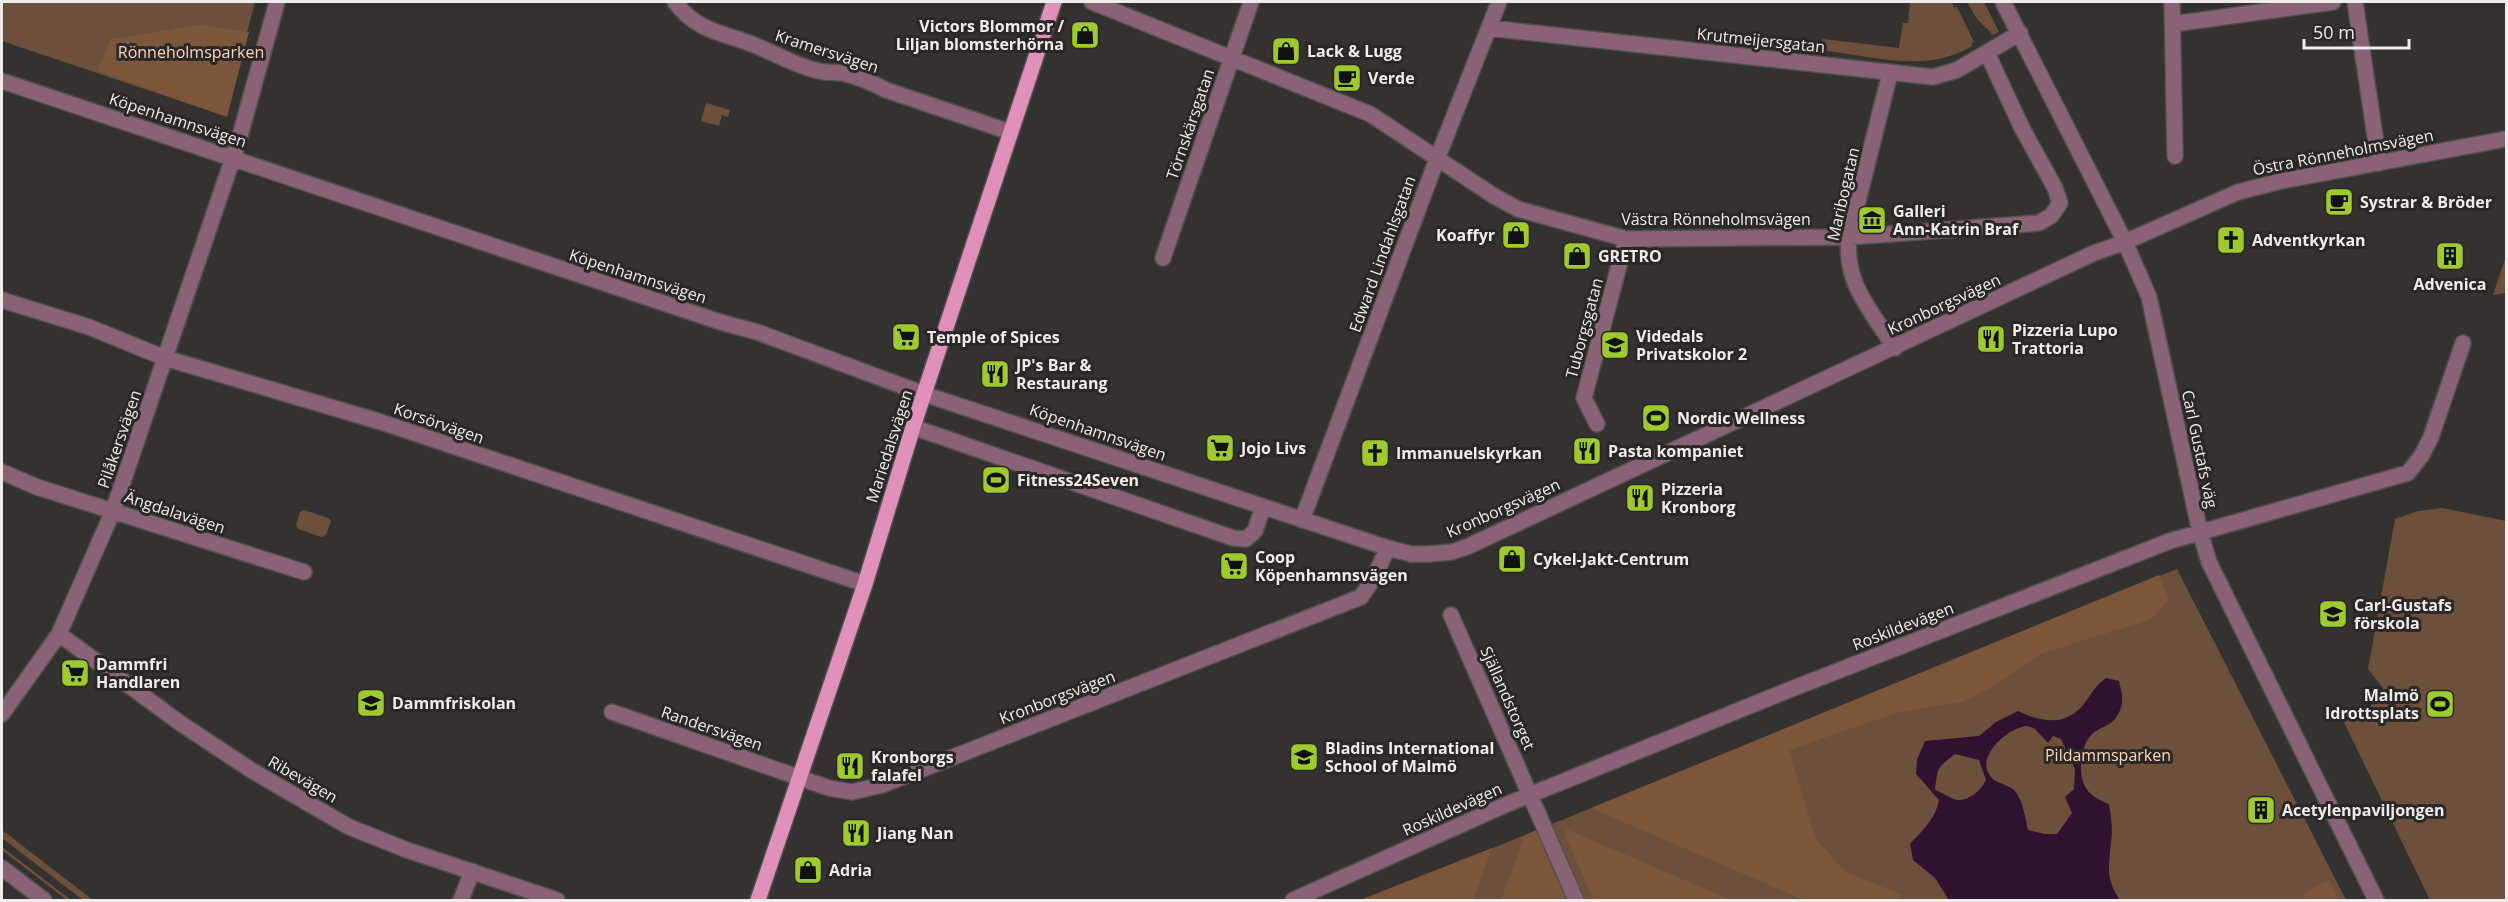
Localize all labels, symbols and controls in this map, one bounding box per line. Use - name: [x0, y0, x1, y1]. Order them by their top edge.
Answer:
- scale bar: [2304, 12, 2409, 50]
- place label: Victors Blommor / Liljan blomsterhörna: [896, 15, 1064, 55]
- shop icon: Victors Blommor / Liljan blomsterhörna: [1069, 19, 1101, 51]
- text: 50 m: [2313, 20, 2355, 44]
- street label: Krutmeijersgatan: [1696, 22, 1826, 58]
- street label: Kramersvägen: [772, 24, 882, 78]
- shop icon: Lack & Lugg: [1270, 35, 1302, 67]
- place label: Lack & Lugg: [1307, 40, 1402, 62]
- park label: Rönneholmsparken: [118, 41, 264, 63]
- cafe icon: Verde: [1331, 62, 1363, 94]
- street label: Törnskärsgatan: [1161, 66, 1219, 182]
- place label: Verde: [1368, 67, 1415, 89]
- street label: Köpenhamnsvägen: [106, 87, 250, 153]
- street label: Östra Rönneholmsvägen: [2251, 124, 2435, 180]
- street label: Maribogatan: [1822, 145, 1864, 243]
- street label: Edward Lindahlsgatan: [1343, 173, 1421, 335]
- cafe icon: Systrar & Bröder: [2323, 186, 2355, 218]
- place label: Systrar & Bröder: [2360, 191, 2492, 213]
- place label: Galleri Ann-Katrin Braf: [1893, 200, 2019, 240]
- museum icon: Galleri Ann-Katrin Braf: [1856, 204, 1888, 236]
- street label: Västra Rönneholmsvägen: [1621, 208, 1811, 230]
- shop icon: Koaffyr: [1500, 219, 1532, 251]
- place label: Koaffyr: [1436, 224, 1495, 246]
- church icon: Adventkyrkan: [2215, 224, 2247, 256]
- place label: Adventkyrkan: [2252, 229, 2366, 251]
- shop icon: GRETRO: [1561, 240, 1593, 272]
- building icon: Advenica: [2434, 240, 2466, 272]
- street label: Köpenhamnsvägen: [566, 243, 710, 309]
- place label: GRETRO: [1598, 245, 1662, 267]
- street label: Kronborgsvägen: [1884, 268, 2004, 340]
- place label: Advenica: [2413, 273, 2487, 295]
- street label: Tuborgsgatan: [1560, 275, 1608, 381]
- place label: Pizzeria Lupo Trattoria: [2012, 319, 2118, 359]
- supermarket icon: Temple of Spices: [890, 321, 922, 353]
- restaurant icon: Pizzeria Lupo Trattoria: [1975, 323, 2007, 355]
- place label: Videdals Privatskolor 2: [1636, 325, 1747, 365]
- place label: Temple of Spices: [927, 326, 1060, 348]
- school or university icon: Videdals Privatskolor 2: [1599, 329, 1631, 361]
- place label: JP's Bar & Restaurang: [1014, 354, 1108, 394]
- restaurant icon: JP's Bar & Restaurang: [979, 358, 1011, 390]
- street label: Pilåkersvägen: [92, 387, 146, 491]
- street label: Mariedalsvägen: [860, 387, 918, 505]
- street label: Carl Gustafs väg: [2177, 388, 2223, 510]
- street label: Korsörvägen: [391, 397, 487, 449]
- street label: Köpenhamnsvägen: [1027, 398, 1169, 466]
- sports icon: Nordic Wellness: [1640, 402, 1672, 434]
- place label: Nordic Wellness: [1677, 407, 1805, 429]
- supermarket icon: Jojo Livs: [1204, 432, 1236, 464]
- restaurant icon: Pasta kompaniet: [1571, 435, 1603, 467]
- place label: Jojo Livs: [1239, 437, 1306, 459]
- church icon: Immanuelskyrkan: [1359, 437, 1391, 469]
- place label: Pasta kompaniet: [1608, 440, 1744, 462]
- place label: Immanuelskyrkan: [1396, 442, 1542, 464]
- sports icon: Fitness24Seven: [980, 464, 1012, 496]
- place label: Fitness24Seven: [1017, 469, 1139, 491]
- street label: Kronborgsvägen: [1443, 473, 1563, 543]
- place label: Pizzeria Kronborg: [1661, 478, 1736, 518]
- restaurant icon: Pizzeria Kronborg: [1624, 482, 1656, 514]
- street label: Ängdalavägen: [122, 485, 228, 539]
- shop icon: Cykel-Jakt-Centrum: [1496, 543, 1528, 575]
- place label: Coop Köpenhamnsvägen: [1255, 546, 1408, 586]
- place label: Cykel-Jakt-Centrum: [1533, 548, 1689, 570]
- supermarket icon: Coop Köpenhamnsvägen: [1218, 550, 1250, 582]
- place label: Carl-Gustafs förskola: [2354, 594, 2452, 634]
- street label: Roskildevägen: [1849, 597, 1957, 655]
- school or university icon: Carl-Gustafs förskola: [2317, 598, 2349, 630]
- street label: Själlandstorget: [1475, 643, 1541, 754]
- place label: Dammfri Handlaren: [96, 653, 180, 693]
- supermarket icon: Dammfri Handlaren: [59, 657, 91, 689]
- street label: Kronborgsvägen: [996, 665, 1118, 729]
- place label: Malmö Idrottsplats: [2325, 684, 2419, 724]
- school or university icon: Dammfriskolan: [355, 687, 387, 719]
- sports icon: Malmö Idrottsplats: [2424, 688, 2456, 720]
- place label: Dammfriskolan: [392, 692, 516, 714]
- street label: Randersvägen: [658, 700, 766, 756]
- place label: Bladins International School of Malmö: [1325, 737, 1494, 777]
- school or university icon: Bladins International School of Malmö: [1288, 741, 1320, 773]
- park label: Pildammsparken: [2045, 744, 2171, 766]
- place label: Kronborgs falafel: [871, 746, 954, 786]
- street label: Ribevägen: [264, 750, 342, 808]
- restaurant icon: Kronborgs falafel: [834, 750, 866, 782]
- street label: Roskildevägen: [1399, 777, 1505, 841]
- building icon: Acetylenpaviljongen: [2245, 794, 2277, 826]
- place label: Acetylenpaviljongen: [2282, 799, 2445, 821]
- restaurant icon: Jiang Nan: [840, 817, 872, 849]
- place label: Jiang Nan: [875, 822, 954, 844]
- shop icon: Adria: [792, 854, 824, 886]
- place label: Adria: [829, 859, 872, 881]

